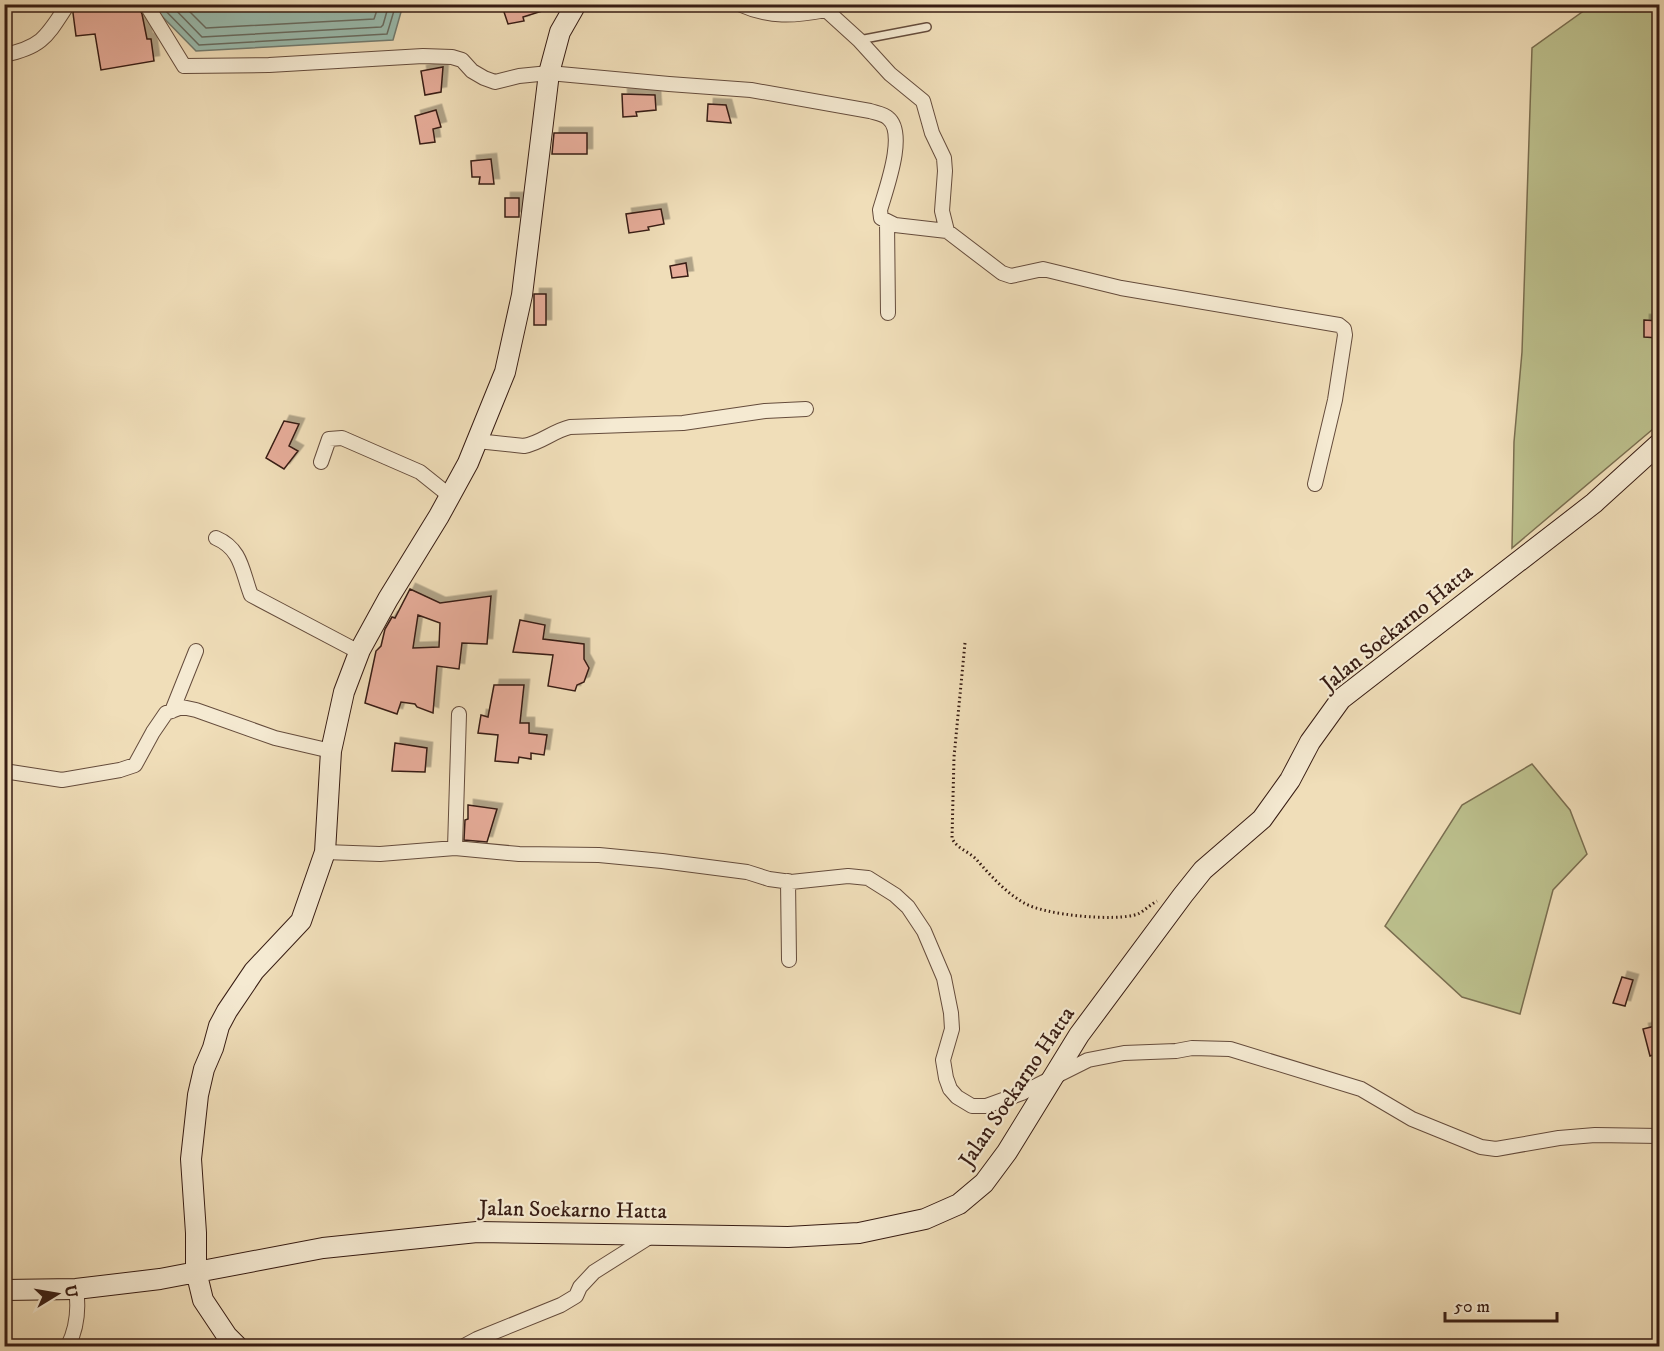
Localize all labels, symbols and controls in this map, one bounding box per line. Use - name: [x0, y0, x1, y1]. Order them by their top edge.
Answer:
- street label: Jalan Soekarno Hatta: [1314, 558, 1479, 699]
- street label: Jalan Soekarno Hatta: [952, 1001, 1081, 1174]
- street label: Jalan Soekarno Hatta: [477, 1195, 668, 1225]
- north arrow: [27, 1264, 87, 1324]
- text: U: [60, 1283, 82, 1300]
- scale bar: [1445, 1285, 1558, 1323]
- text: 50 m: [1454, 1296, 1490, 1318]

